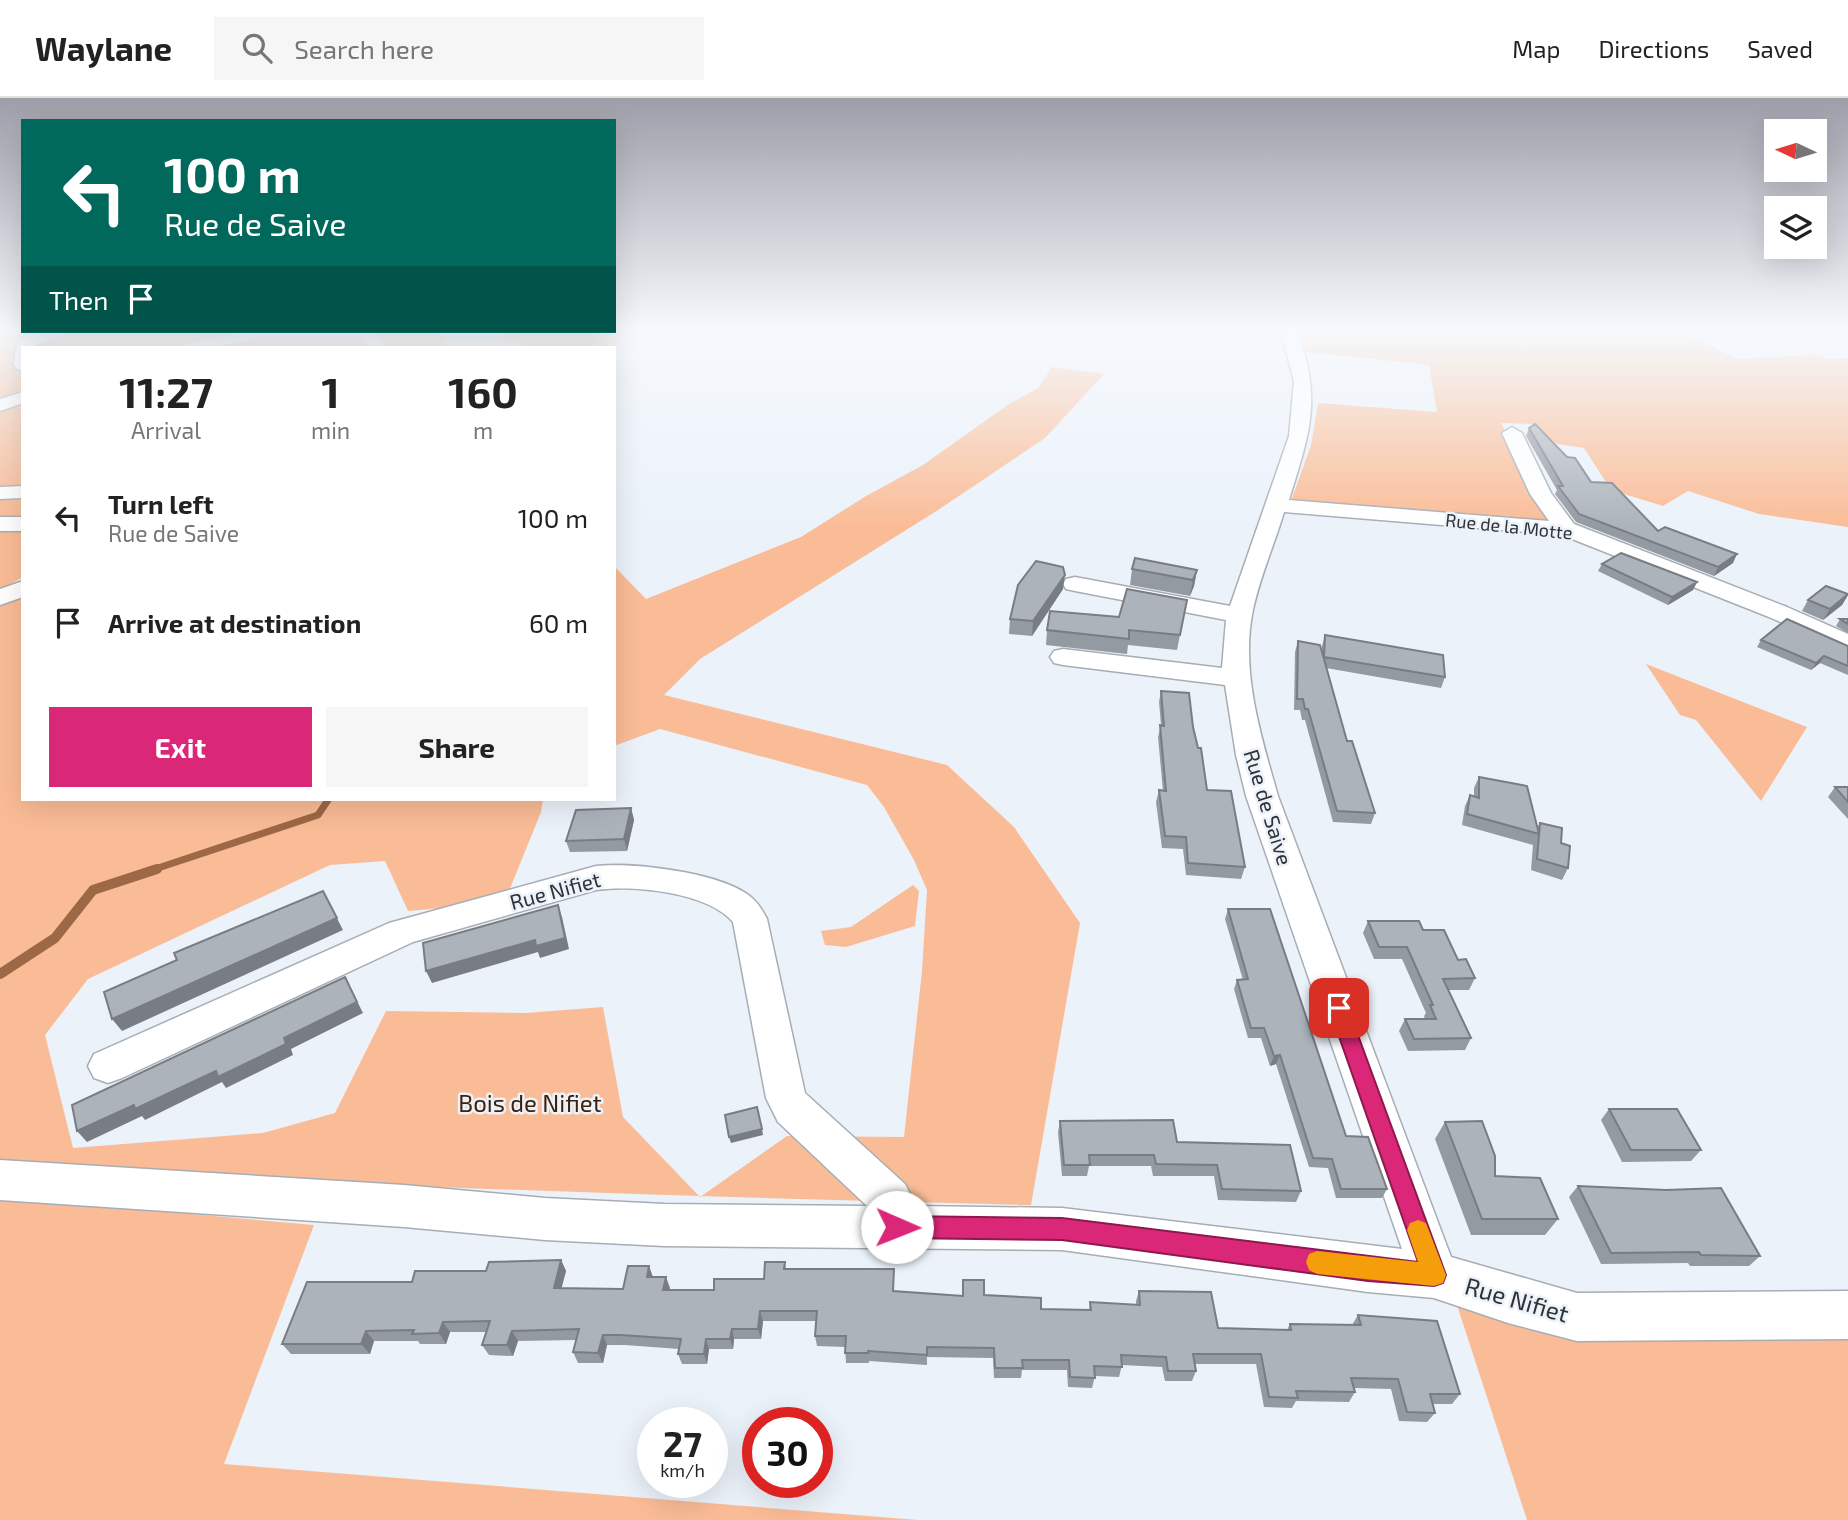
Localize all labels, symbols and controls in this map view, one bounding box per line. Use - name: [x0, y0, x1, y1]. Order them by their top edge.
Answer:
- search box: [214, 17, 704, 80]
- text: Waylane: [35, 28, 172, 68]
- icon: search: [238, 29, 276, 67]
- text: Search here: [294, 33, 434, 64]
- text: Map: [1512, 34, 1560, 63]
- text: Directions: [1598, 34, 1709, 63]
- text: Saved: [1747, 34, 1813, 63]
- north arrow: [1764, 119, 1827, 182]
- map controls: [1764, 119, 1827, 259]
- text: 100 m: [164, 144, 301, 203]
- icon: left: [49, 147, 140, 238]
- button: layers: [1764, 196, 1827, 259]
- text: Rue de Saive: [164, 204, 346, 242]
- icon: arrive: [122, 280, 160, 318]
- text: Then: [49, 284, 108, 315]
- text: 11:27: [119, 366, 213, 416]
- text: 1: [322, 366, 340, 416]
- text: 160: [448, 366, 518, 416]
- text: Arrival: [131, 416, 201, 444]
- text: min: [311, 416, 350, 444]
- text: m: [473, 416, 493, 444]
- text: Turn left: [108, 488, 214, 519]
- icon: left: [49, 499, 87, 537]
- text: 100 m: [518, 502, 588, 533]
- street label: Rue de la Motte: [1444, 508, 1574, 544]
- text: Rue de Saive: [108, 519, 239, 547]
- icon: arrive: [49, 604, 87, 642]
- text: Arrive at destination: [108, 607, 361, 638]
- text: 60 m: [529, 607, 588, 638]
- button: Exit: [49, 707, 312, 787]
- button: Share: [326, 707, 588, 787]
- street label: Rue de Saive: [1240, 746, 1298, 868]
- street label: Rue Nifiet: [507, 866, 603, 914]
- pin: [1309, 978, 1369, 1038]
- icon: arrive: [1320, 989, 1358, 1027]
- park label: Bois de Nifiet: [458, 1088, 602, 1117]
- position arrow: [860, 1190, 934, 1264]
- street label: Rue Nifiet: [1462, 1270, 1572, 1328]
- speed limit sign: 30: [742, 1407, 833, 1498]
- text: 27: [663, 1422, 702, 1464]
- text: km/h: [660, 1459, 705, 1481]

